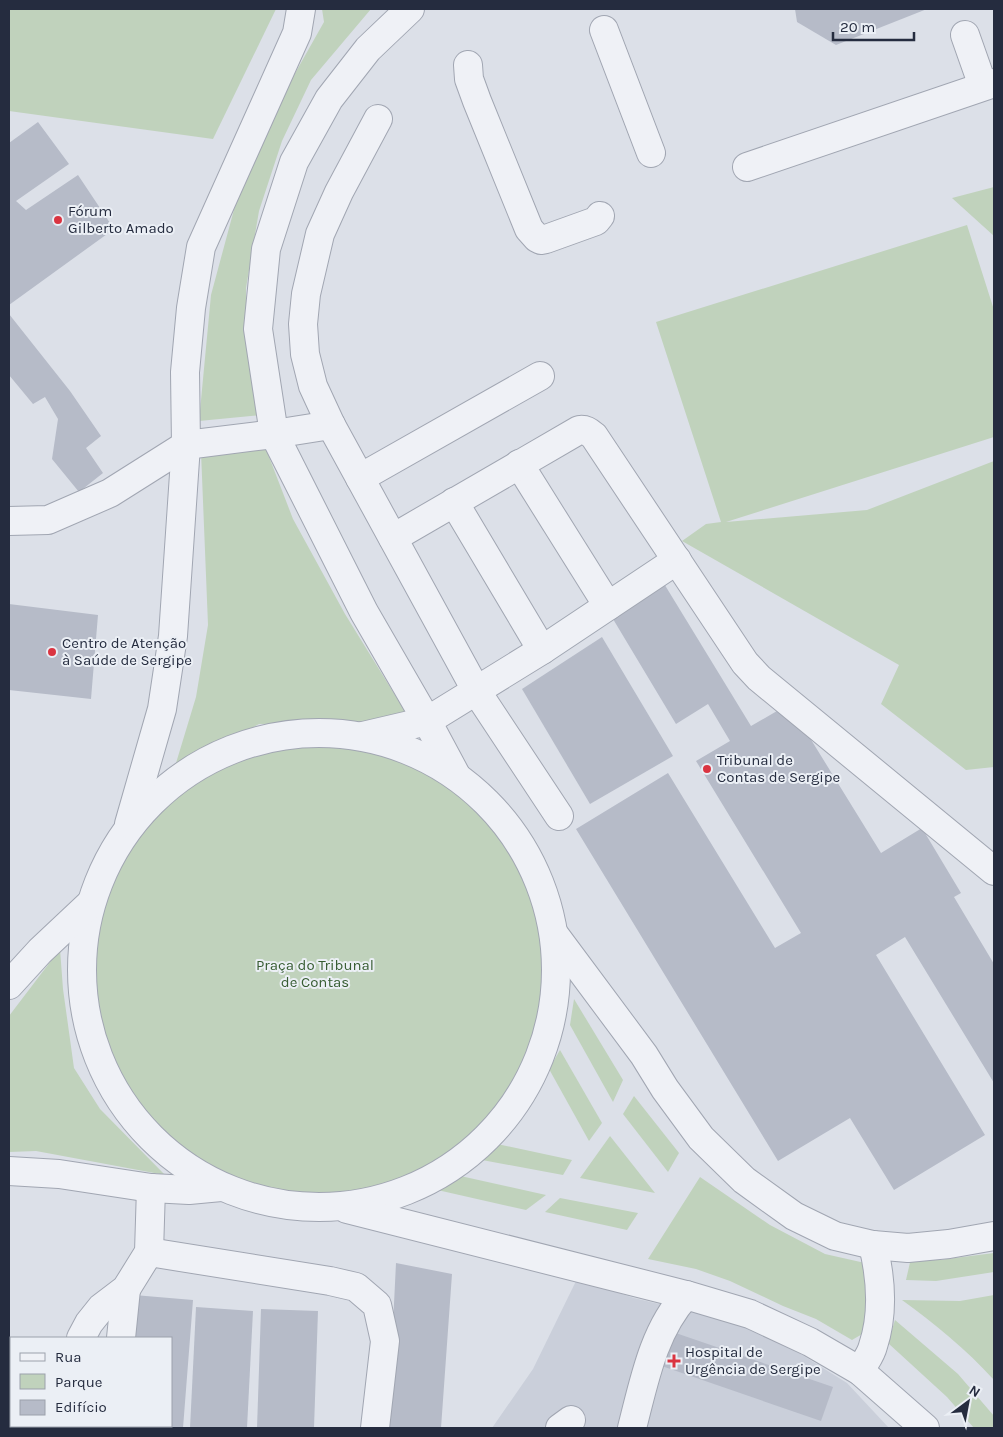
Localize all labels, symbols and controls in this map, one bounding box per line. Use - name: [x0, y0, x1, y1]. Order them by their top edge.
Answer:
- scale bar: [833, 10, 914, 42]
- text: 20 m: [840, 18, 875, 36]
- place label: Fórum Gilberto Amado: [68, 202, 174, 237]
- marker: Fórum Gilberto Amado: [52, 214, 64, 226]
- place label: Centro de Atenção à Saúde de Sergipe: [62, 634, 192, 669]
- marker: Centro de Atenção à Saúde de Sergipe: [46, 646, 58, 658]
- place label: Tribunal de Contas de Sergipe: [717, 751, 840, 786]
- marker: Tribunal de Contas de Sergipe: [701, 763, 713, 775]
- park label: Praça do Tribunal de Contas: [256, 956, 374, 991]
- legend: [10, 1337, 172, 1427]
- place label: Hospital de Urgência de Sergipe: [685, 1343, 821, 1378]
- text: Rua: [55, 1348, 82, 1366]
- marker: Hospital de Urgência de Sergipe: [667, 1354, 681, 1368]
- text: Parque: [55, 1373, 103, 1391]
- north arrow: [943, 1377, 993, 1427]
- text: N: [966, 1382, 983, 1401]
- text: Edifício: [55, 1398, 107, 1416]

